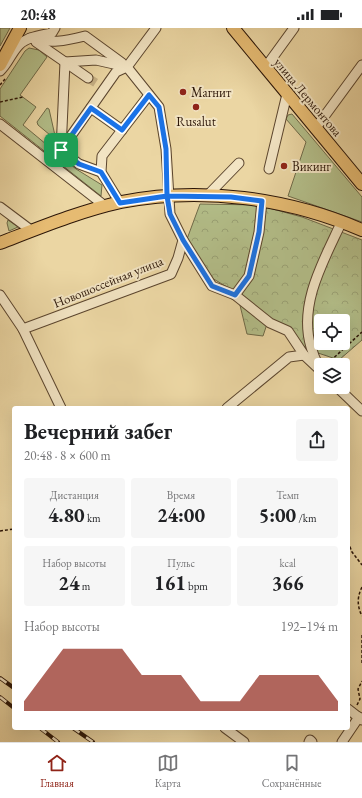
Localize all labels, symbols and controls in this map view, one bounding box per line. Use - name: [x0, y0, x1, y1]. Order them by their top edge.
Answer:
- text: 20:48: [20, 5, 56, 24]
- street label: улица Лермонтова: [270, 54, 346, 140]
- place label: Магнит: [191, 84, 232, 101]
- marker: Магнит: [178, 87, 188, 97]
- marker: Rusalut: [191, 102, 201, 112]
- place label: Rusalut: [176, 113, 216, 130]
- pin: [44, 133, 78, 167]
- icon: arrive: [50, 139, 72, 161]
- place label: Викинг: [292, 158, 331, 175]
- marker: Викинг: [279, 161, 289, 171]
- street label: Новошоссейная улица: [51, 252, 166, 312]
- map controls: [314, 314, 350, 394]
- button: locate: [314, 314, 350, 350]
- button: layers: [314, 358, 350, 394]
- text: Вечерний забег: [24, 417, 172, 446]
- button: share: [296, 419, 338, 461]
- text: 20:48 · 8 × 600 m: [24, 447, 111, 464]
- text: Дистанция: [50, 488, 99, 502]
- text: Время: [167, 488, 195, 502]
- text: Темп: [276, 488, 299, 502]
- text: 4.80: [48, 502, 85, 528]
- text: 24:00: [157, 502, 205, 528]
- text: 5:00: [259, 502, 296, 528]
- text: km: [85, 511, 101, 525]
- text: /km: [296, 511, 317, 525]
- text: Набор высоты: [42, 556, 106, 570]
- text: Пульс: [167, 556, 195, 570]
- text: kcal: [279, 556, 296, 570]
- text: 24: [58, 570, 80, 596]
- text: 161: [154, 570, 186, 596]
- text: 366: [272, 570, 304, 596]
- text: m: [80, 579, 90, 593]
- text: bpm: [186, 579, 208, 593]
- text: Набор высоты: [24, 618, 100, 635]
- text: 192–194 m: [281, 618, 338, 635]
- tab: Главная: [40, 752, 74, 790]
- tab: Карта: [155, 752, 181, 790]
- tab: Сохранённые: [262, 752, 322, 790]

